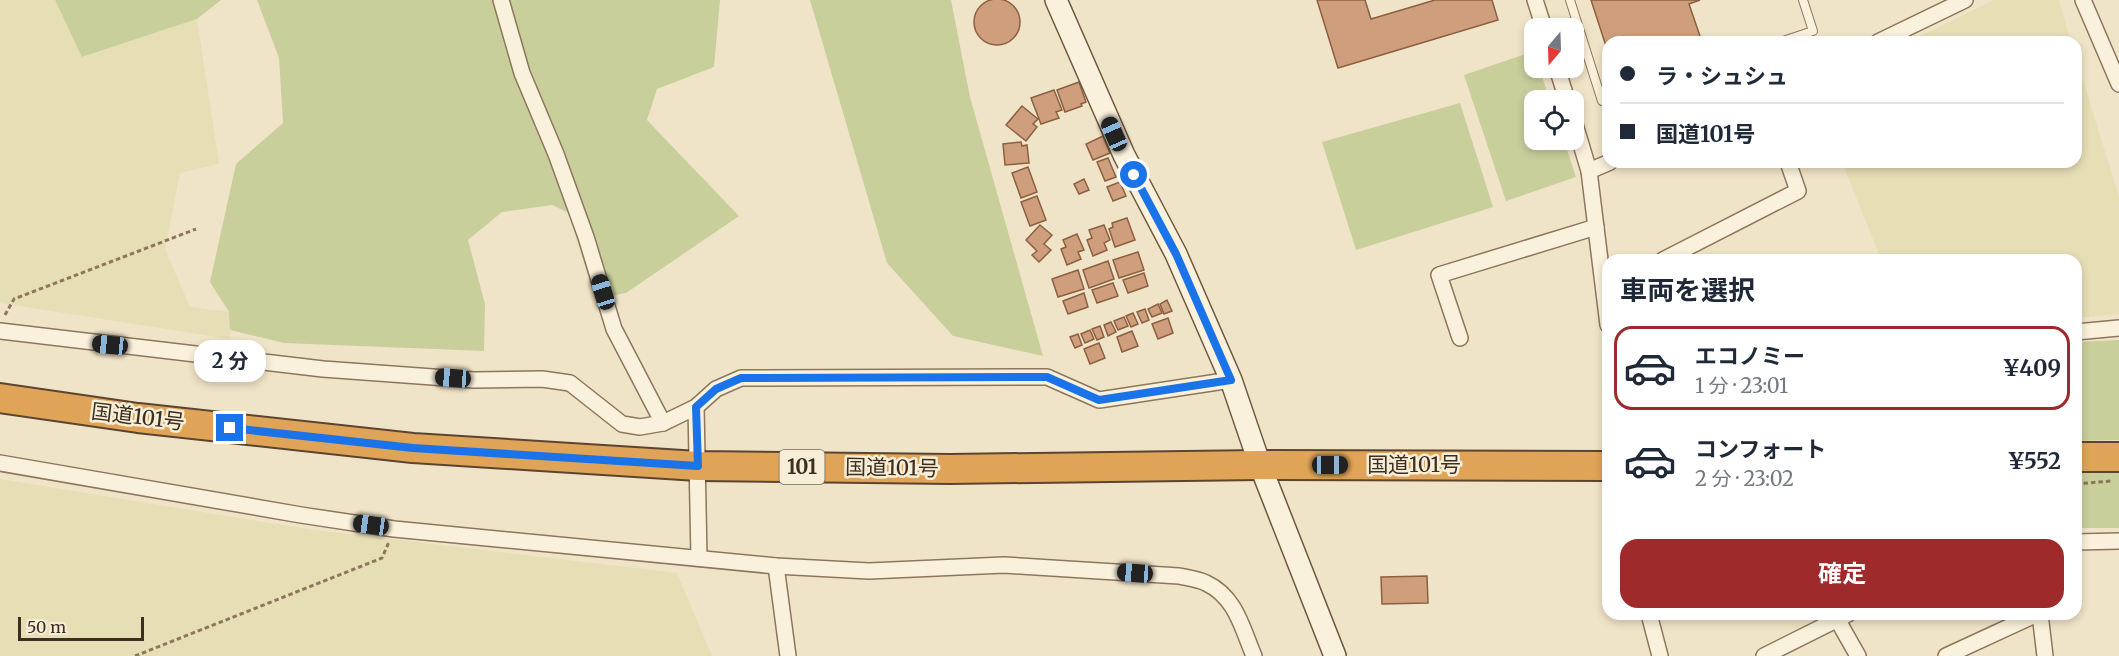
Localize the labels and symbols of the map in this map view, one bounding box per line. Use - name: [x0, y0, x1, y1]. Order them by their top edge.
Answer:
- north arrow: [1524, 18, 1584, 78]
- car: [1098, 114, 1130, 154]
- route start: [1120, 161, 1147, 188]
- car: [589, 272, 617, 312]
- car: [91, 334, 129, 356]
- callout: 2 分: [194, 341, 266, 383]
- car: [434, 368, 472, 388]
- street label: 国道101号: [90, 397, 186, 436]
- route end: [216, 414, 243, 441]
- road number: 101: [780, 450, 824, 484]
- street label: 国道101号: [1367, 451, 1461, 478]
- street label: 国道101号: [845, 453, 939, 482]
- car: [1312, 456, 1348, 474]
- car: [352, 514, 390, 536]
- car: [1116, 563, 1154, 583]
- scale bar: [18, 614, 144, 642]

